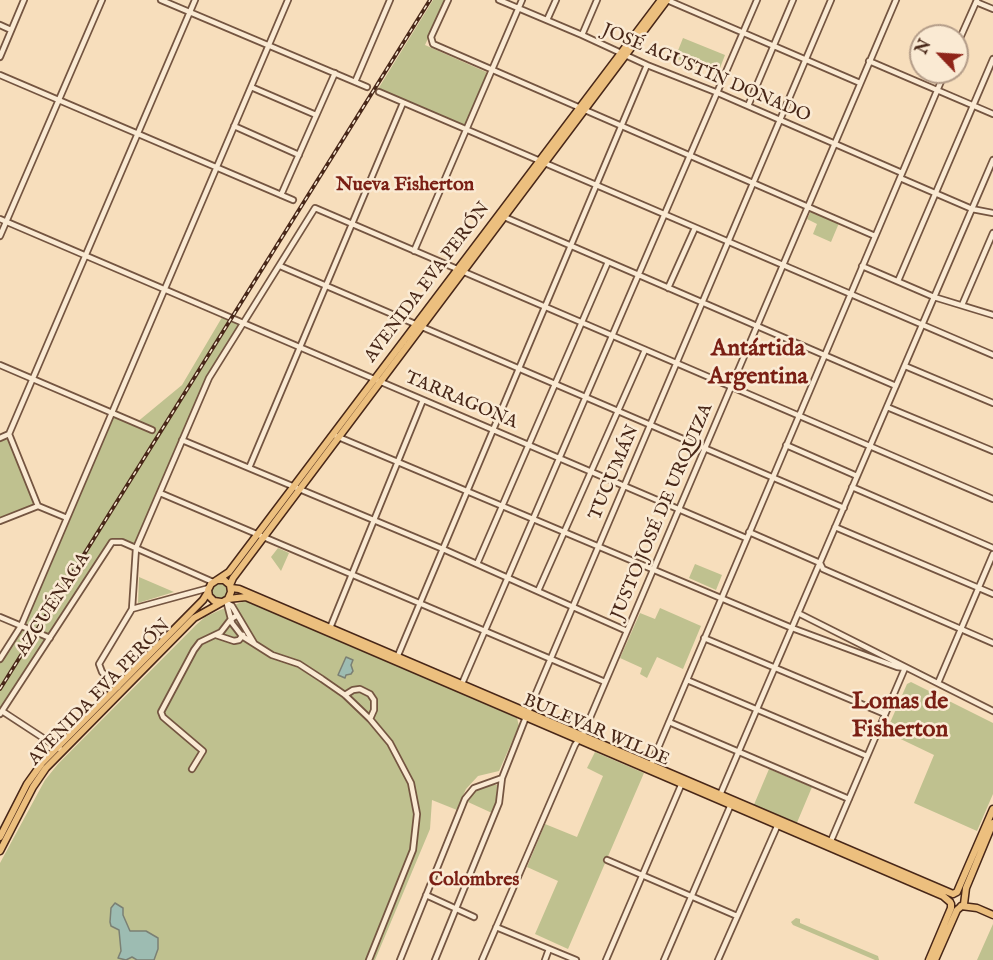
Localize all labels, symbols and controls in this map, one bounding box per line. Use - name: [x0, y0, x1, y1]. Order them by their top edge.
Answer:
- street label: JOSÉ AGUSTÍN DONADO: [599, 20, 813, 128]
- north arrow: [909, 24, 969, 84]
- text: N: [913, 37, 936, 58]
- district label: Nueva Fisherton: [336, 174, 474, 198]
- street label: AVENIDA EVA PERÓN: [361, 199, 495, 367]
- district label: Antártida Argentina: [708, 336, 808, 392]
- street label: TARRAGONA: [401, 368, 521, 434]
- street label: JUSTO JOSÉ DE URQUIZA: [608, 401, 718, 623]
- street label: TUCUMÁN: [585, 422, 645, 524]
- street label: AZCUÉNAGA: [13, 549, 95, 661]
- street label: AVENIDA EVA PERÓN: [25, 615, 175, 771]
- district label: Lomas de Fisherton: [852, 689, 948, 745]
- street label: BULEVAR WILDE: [520, 690, 672, 772]
- district label: Colombres: [429, 869, 519, 893]

